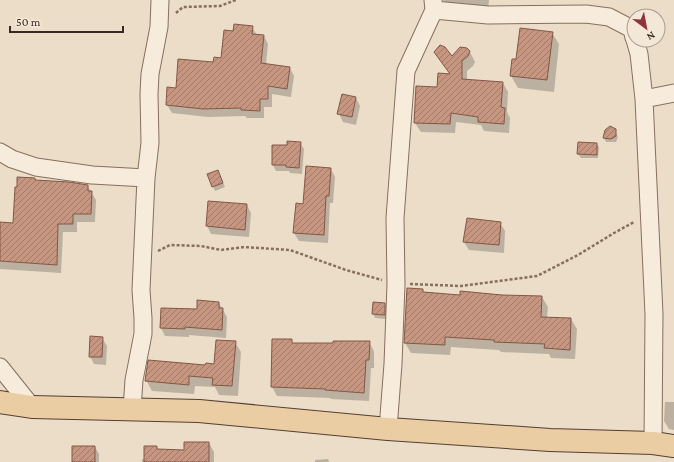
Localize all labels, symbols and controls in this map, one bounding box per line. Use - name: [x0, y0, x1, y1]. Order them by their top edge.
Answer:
- scale bar: [10, 8, 123, 34]
- north arrow: [626, 8, 666, 48]
- text: 50 m: [16, 15, 41, 29]
- text: N: [645, 29, 658, 44]

